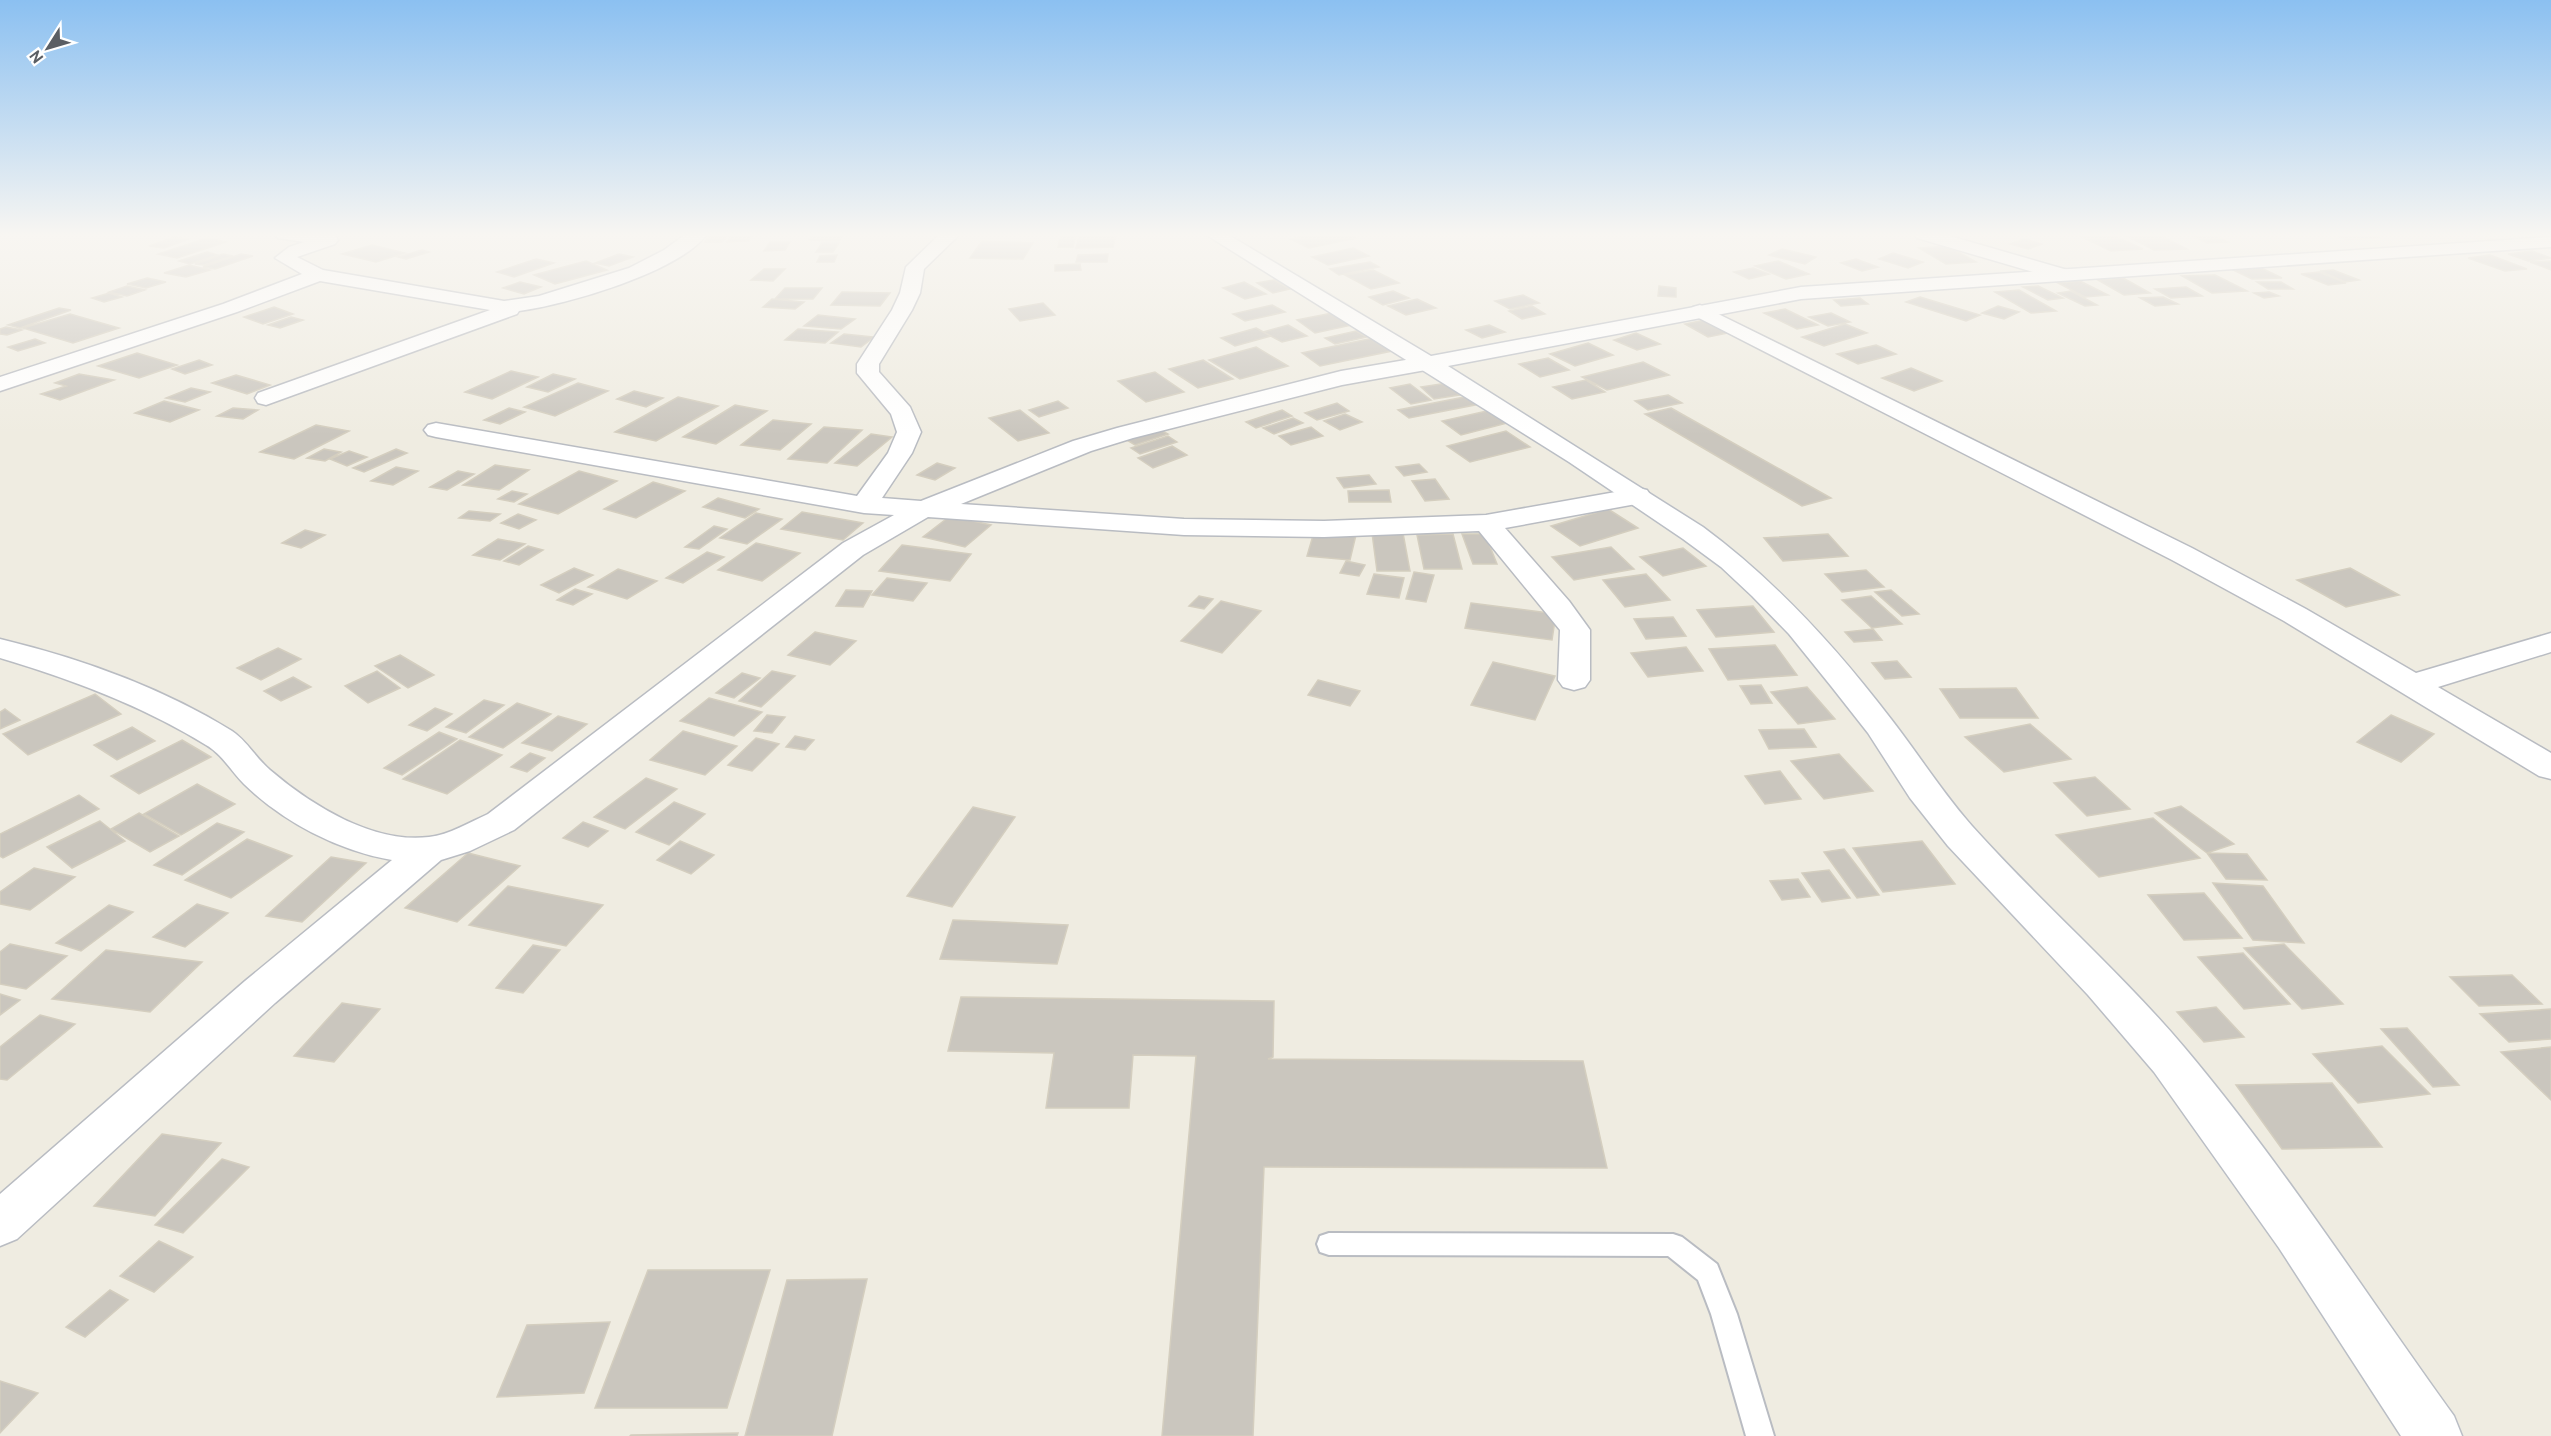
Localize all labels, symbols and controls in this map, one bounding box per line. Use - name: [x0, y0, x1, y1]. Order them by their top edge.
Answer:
- north arrow: [18, 18, 78, 78]
- text: N: [26, 45, 49, 66]

